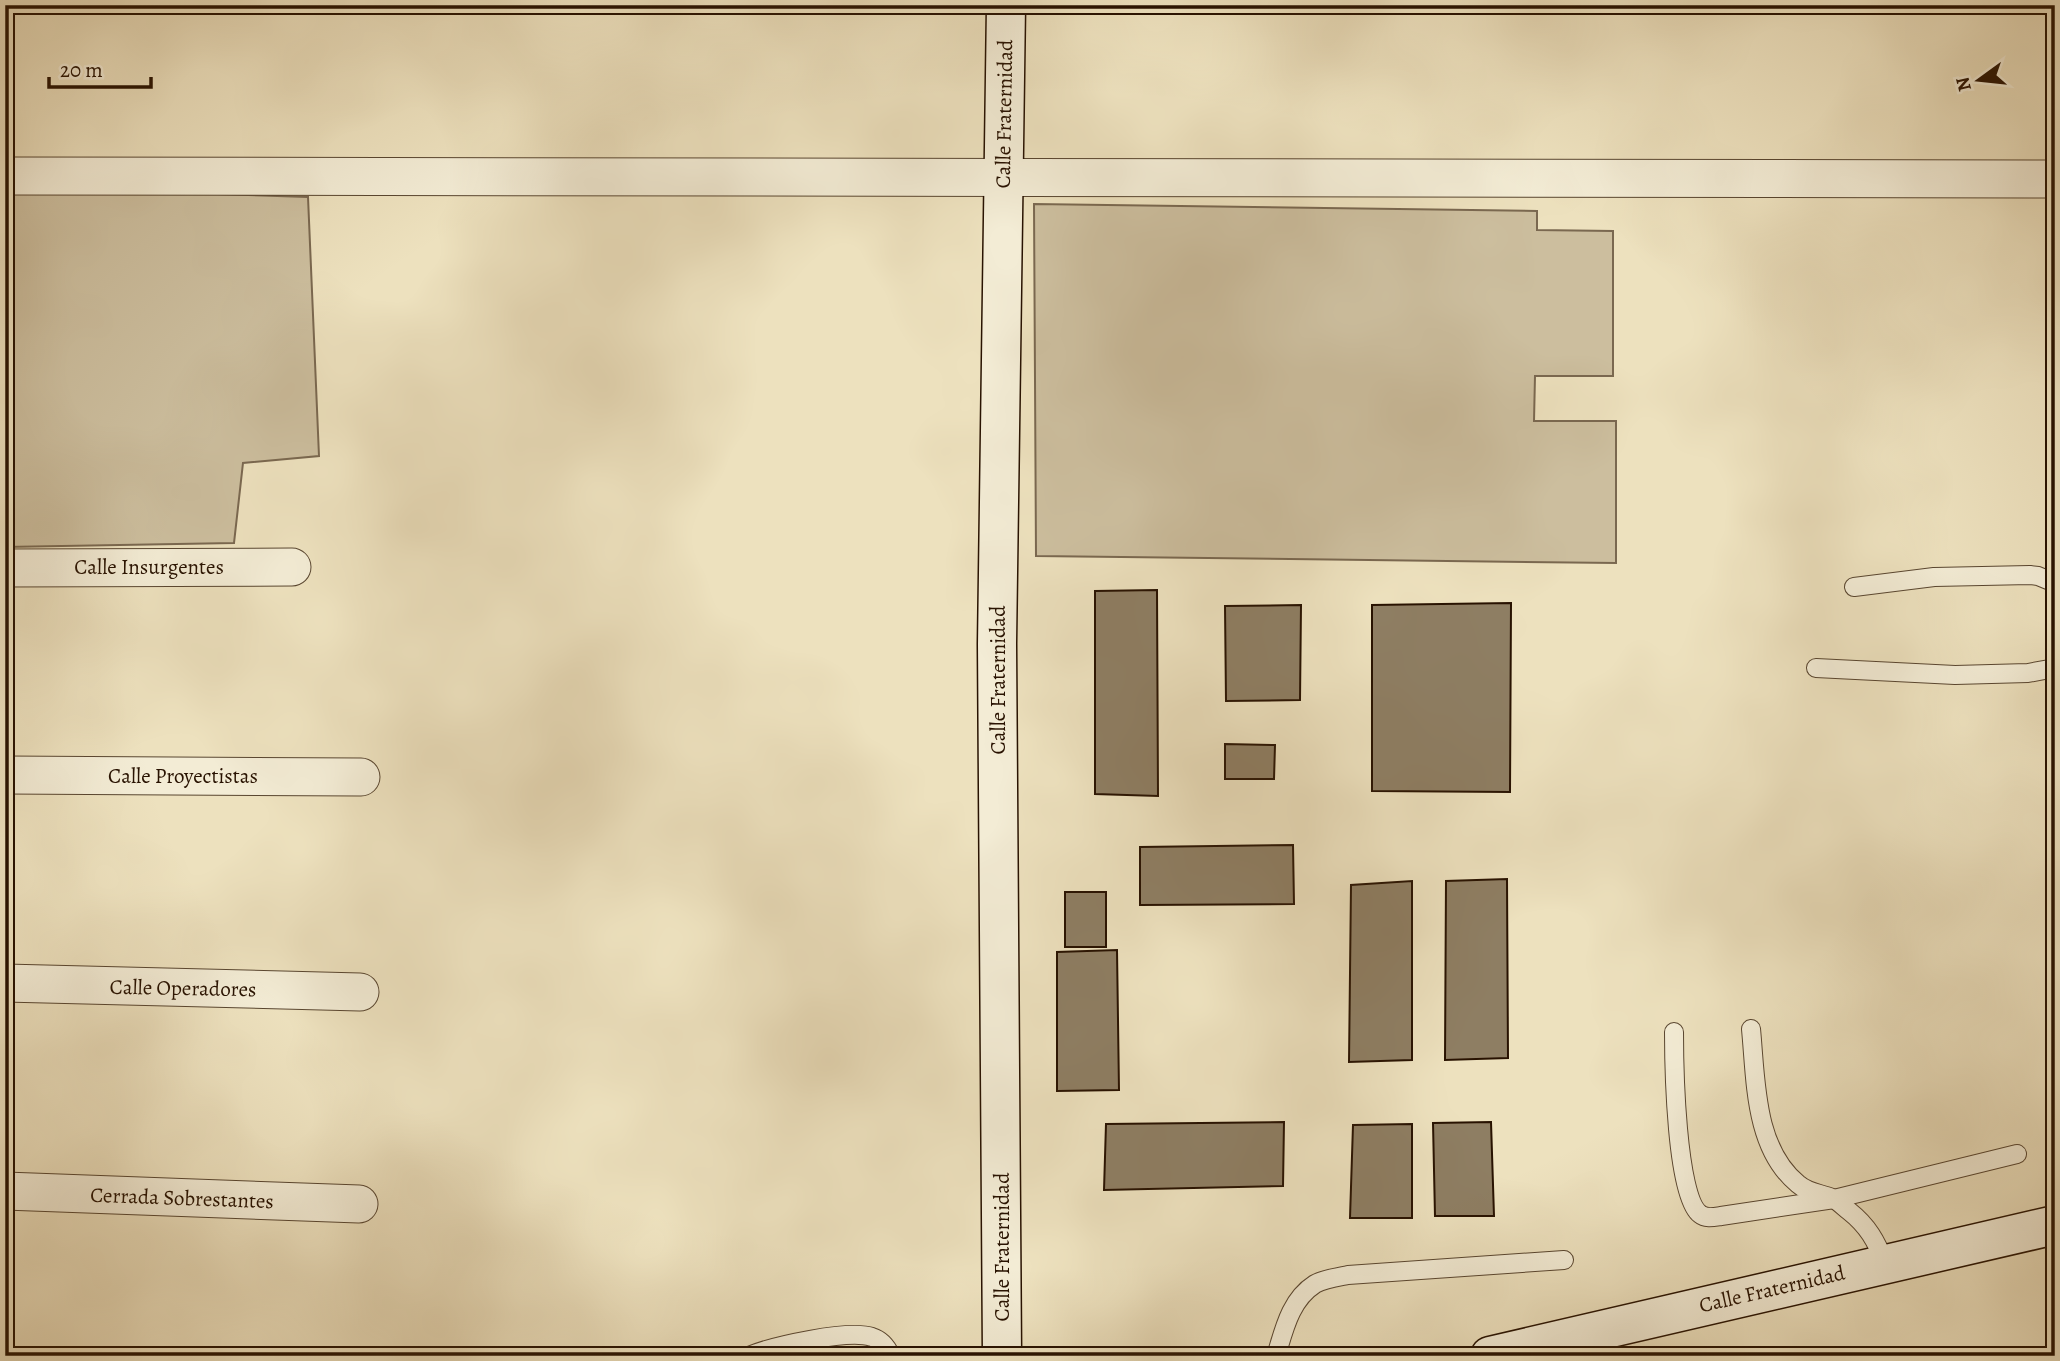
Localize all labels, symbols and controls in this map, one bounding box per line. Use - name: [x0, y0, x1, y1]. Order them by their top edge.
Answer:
- street label: Calle Fraternidad: [989, 39, 1019, 189]
- scale bar: [49, 46, 150, 90]
- north arrow: [1944, 46, 2014, 116]
- text: 20 m: [60, 56, 103, 84]
- text: N: [1949, 74, 1978, 94]
- street label: Calle Insurgentes: [74, 553, 224, 581]
- street label: Calle Fraternidad: [984, 605, 1012, 754]
- street label: Calle Proyectistas: [108, 762, 258, 790]
- street label: Calle Operadores: [109, 973, 257, 1003]
- street label: Calle Fraternidad: [988, 1172, 1016, 1321]
- street label: Cerrada Sobrestantes: [90, 1181, 274, 1215]
- street label: Calle Fraternidad: [1696, 1258, 1848, 1319]

